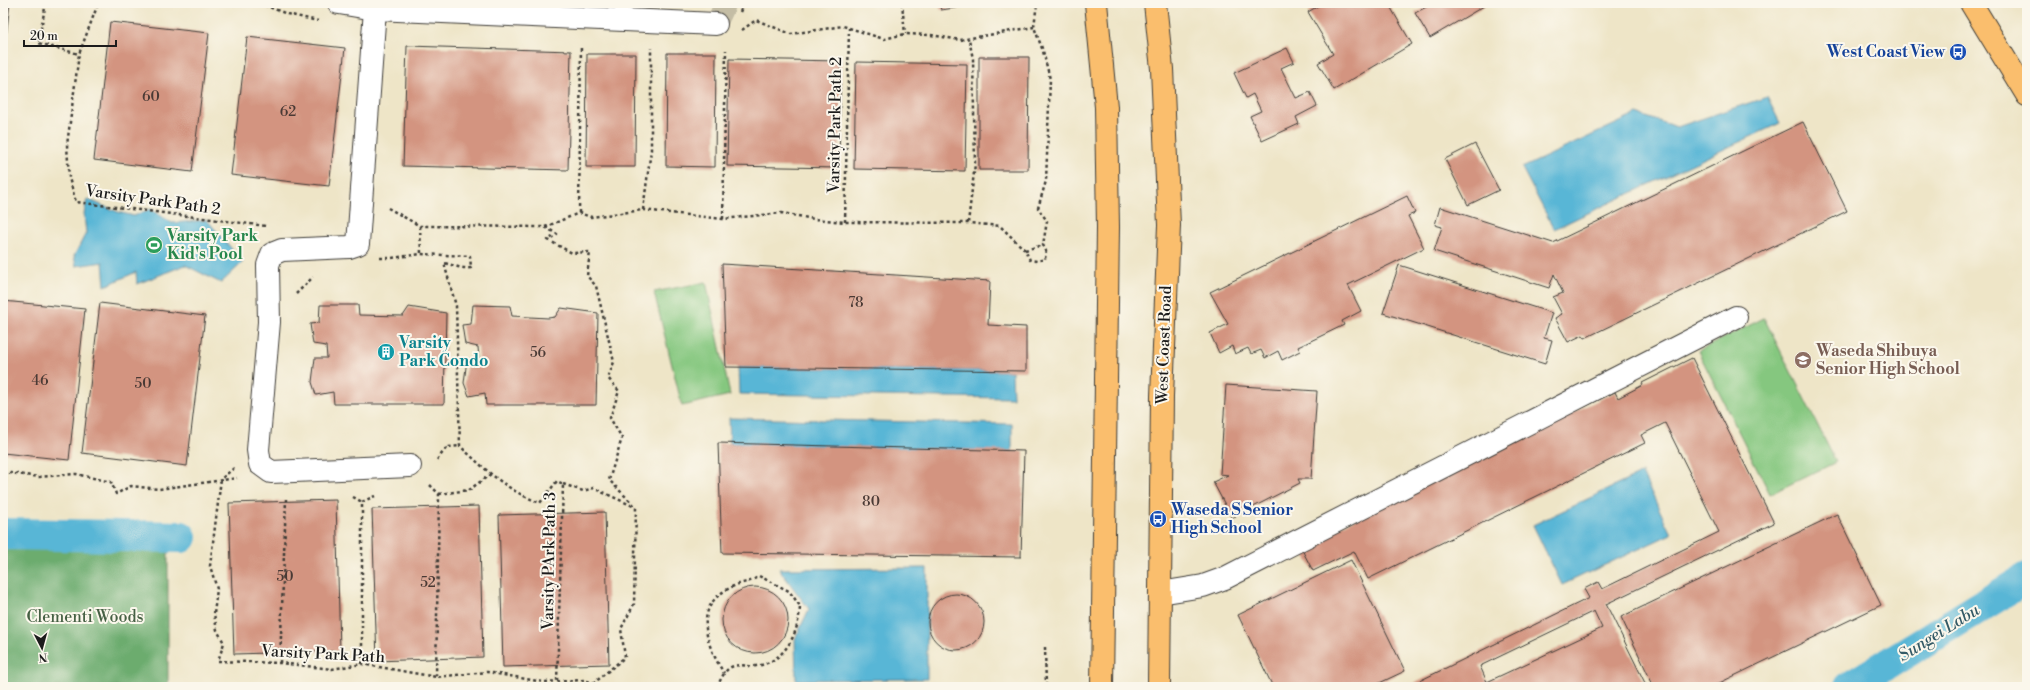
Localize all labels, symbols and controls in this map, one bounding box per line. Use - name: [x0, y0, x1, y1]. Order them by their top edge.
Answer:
- scale bar: [24, 22, 116, 48]
- text: 20 m: [30, 29, 58, 44]
- place label: West Coast View: [1826, 42, 1946, 62]
- bus stop icon: West Coast View: [1948, 42, 1968, 62]
- street label: Varsity Park Path 2: [824, 57, 846, 194]
- house number: 60: [142, 88, 160, 106]
- house number: 62: [280, 103, 296, 121]
- street label: Varsity Park Path 2: [83, 180, 222, 219]
- place label: Varsity Park Kid's Pool: [166, 226, 259, 264]
- sports icon: Varsity Park Kid's Pool: [144, 235, 164, 255]
- street label: West Coast Road: [1152, 285, 1176, 406]
- house number: 78: [848, 294, 864, 312]
- place label: Varsity Park Condo: [398, 333, 489, 371]
- place label: Waseda Shibuya Senior High School: [1815, 341, 1961, 379]
- building icon: Varsity Park Condo: [376, 342, 396, 362]
- house number: 56: [530, 344, 547, 362]
- school or university icon: Waseda Shibuya Senior High School: [1793, 350, 1813, 370]
- house number: 46: [32, 372, 49, 390]
- house number: 50: [135, 375, 152, 393]
- street label: Varsity PArk Path 3: [538, 491, 560, 631]
- house number: 80: [862, 493, 880, 511]
- place label: Waseda S Senior High School: [1170, 500, 1293, 538]
- bus stop icon: Waseda S Senior High School: [1148, 509, 1168, 529]
- house number: 50: [277, 568, 294, 586]
- house number: 52: [420, 574, 436, 592]
- water label: Sungei Labu: [1894, 599, 1984, 667]
- park label: Clementi Woods: [26, 607, 144, 627]
- north arrow: [22, 628, 62, 668]
- street label: Varsity Park Path: [260, 641, 386, 667]
- text: N: [38, 650, 48, 664]

